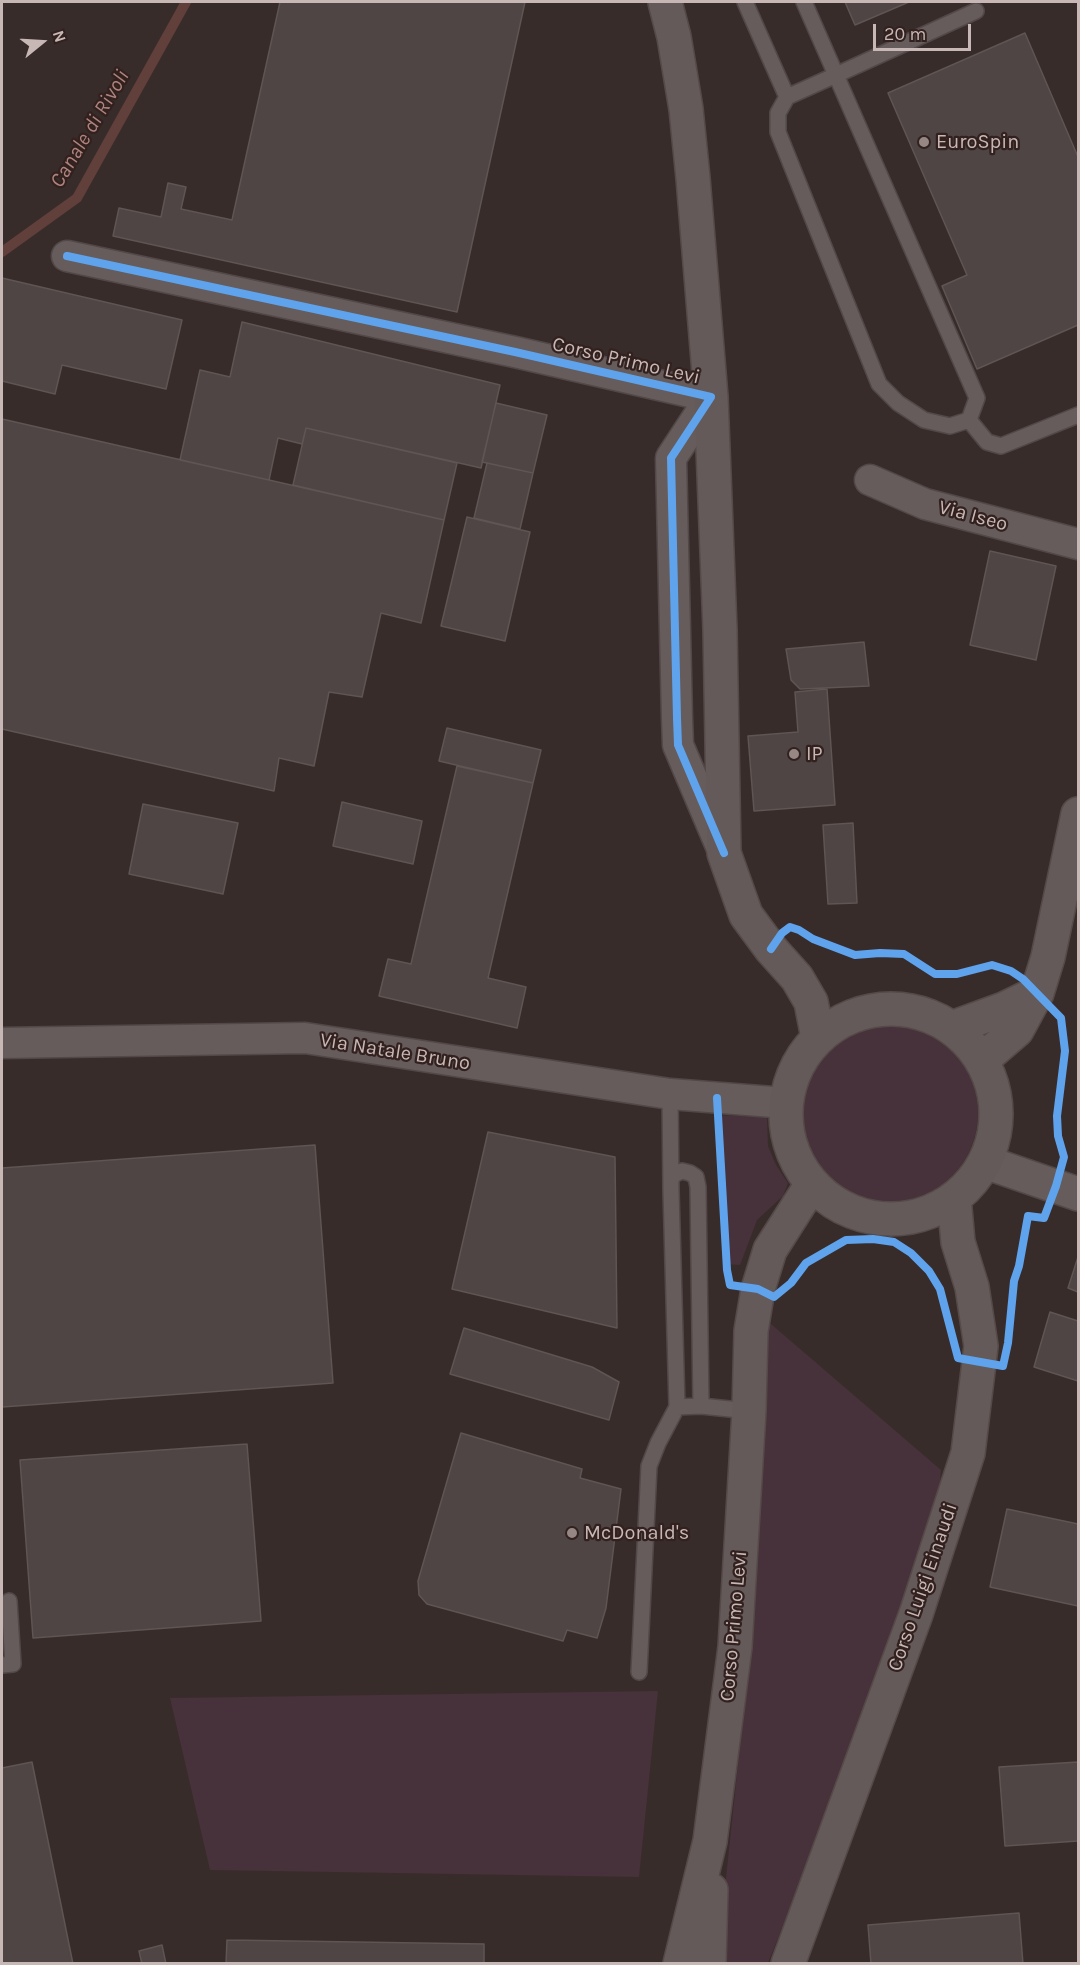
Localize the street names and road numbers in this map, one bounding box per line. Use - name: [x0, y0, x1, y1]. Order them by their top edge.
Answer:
- street label: Corso Primo Levi: [550, 332, 702, 390]
- street label: Via Iseo: [936, 495, 1010, 537]
- street label: Via Natale Bruno: [318, 1028, 472, 1076]
- street label: Corso Luigi Einaudi: [883, 1500, 963, 1674]
- street label: Corso Primo Levi: [715, 1550, 753, 1702]

